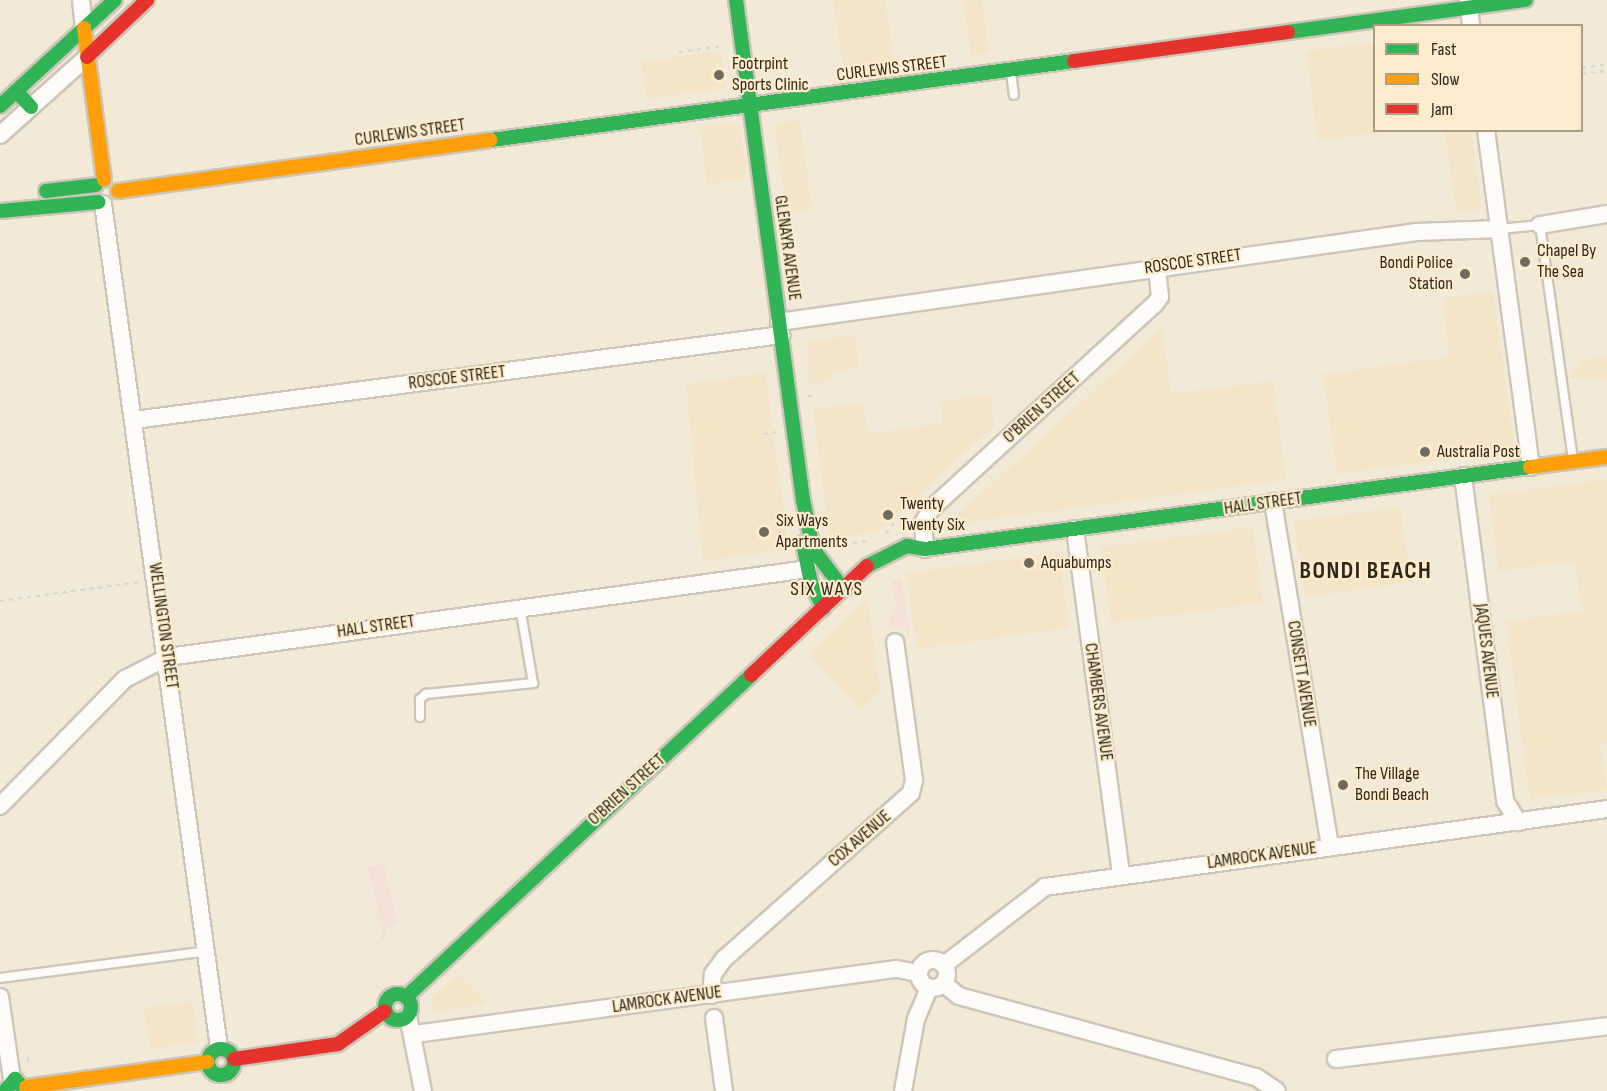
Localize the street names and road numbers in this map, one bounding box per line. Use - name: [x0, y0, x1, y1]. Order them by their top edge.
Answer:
- street label: CURLEWIS STREET: [835, 51, 949, 87]
- street label: CURLEWIS STREET: [353, 115, 467, 151]
- street label: GLENAYR AVENUE: [769, 194, 805, 302]
- street label: ROSCOE STREET: [1143, 245, 1243, 279]
- street label: ROSCOE STREET: [407, 361, 507, 395]
- street label: O'BRIEN STREET: [999, 368, 1085, 448]
- street label: HALL STREET: [1223, 488, 1303, 520]
- street label: WELLINGTON STREET: [143, 561, 183, 691]
- street label: JAQUES AVENUE: [1469, 602, 1503, 700]
- street label: HALL STREET: [336, 611, 416, 643]
- street label: CONSETT AVENUE: [1282, 619, 1320, 729]
- street label: CHAMBERS AVENUE: [1079, 642, 1117, 762]
- street label: O'BRIEN STREET: [584, 750, 670, 830]
- street label: COX AVENUE: [824, 806, 896, 872]
- street label: LAMROCK AVENUE: [1206, 838, 1318, 874]
- street label: LAMROCK AVENUE: [611, 982, 723, 1018]

